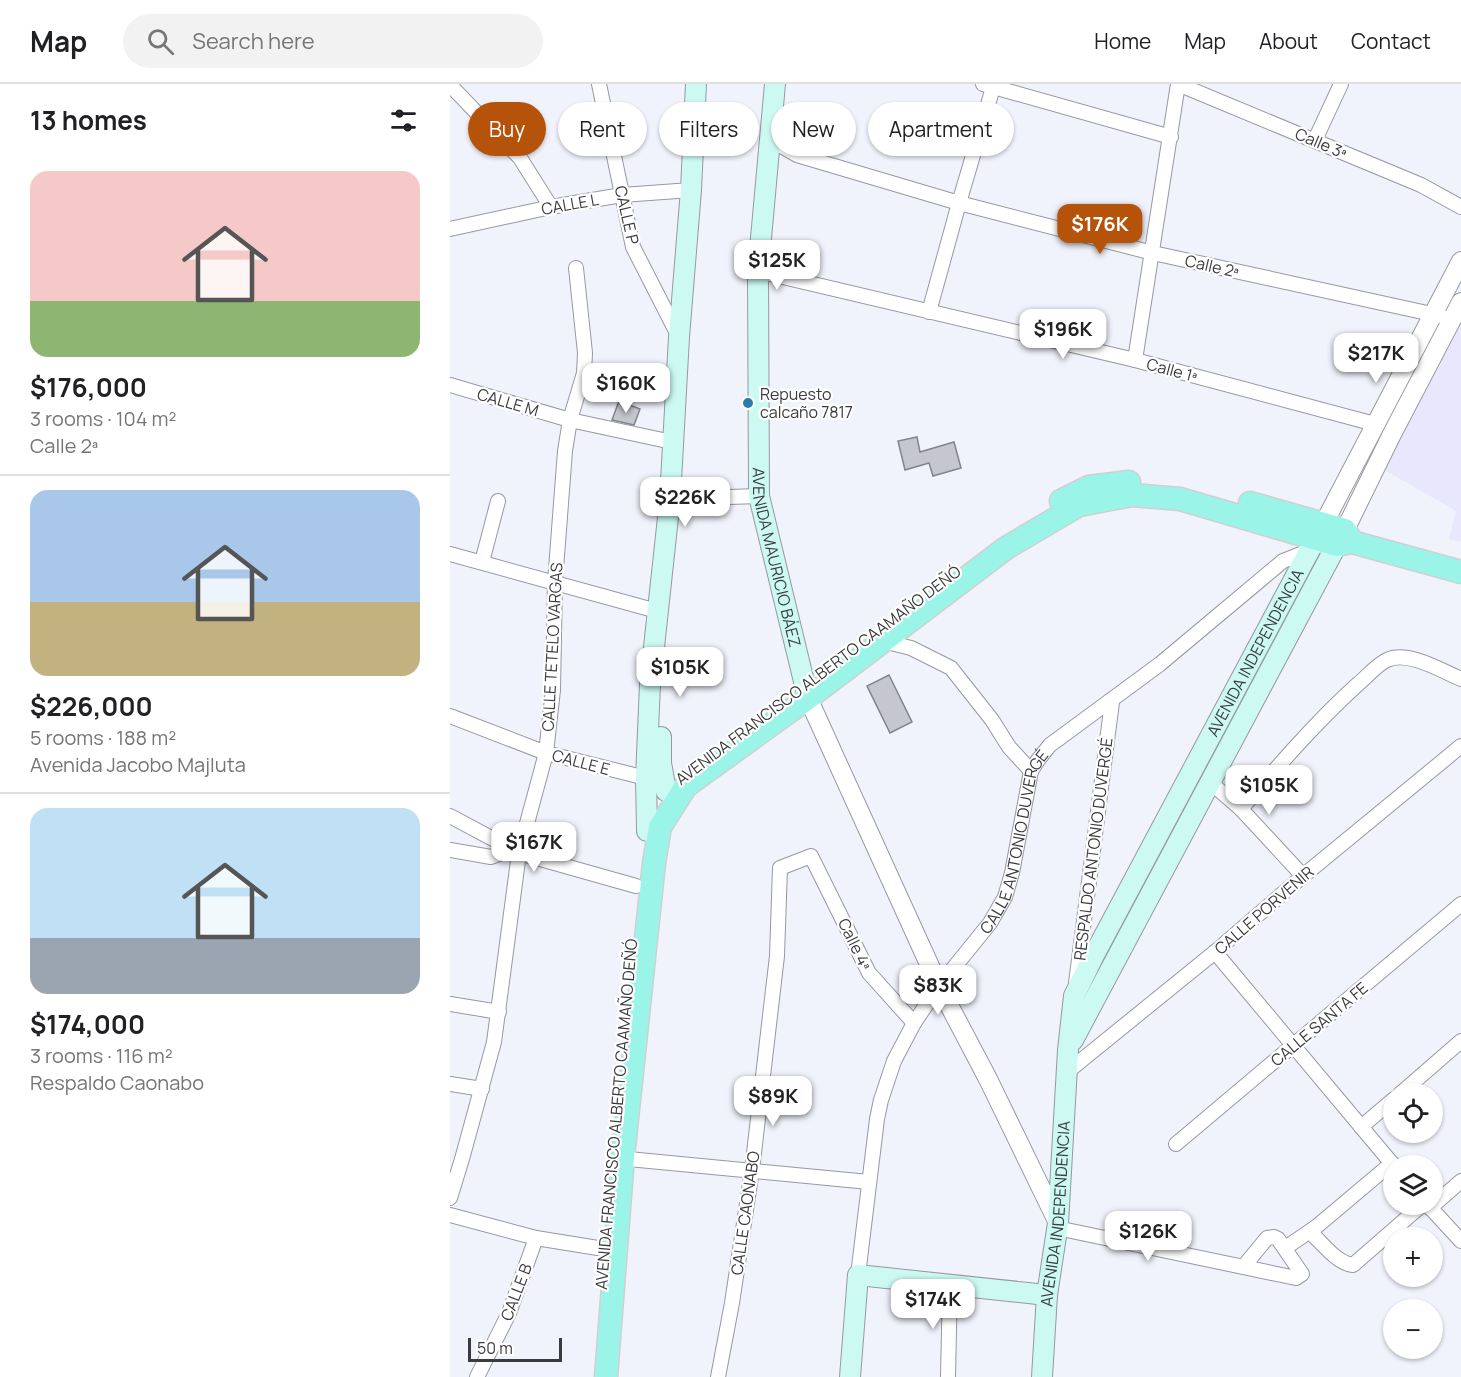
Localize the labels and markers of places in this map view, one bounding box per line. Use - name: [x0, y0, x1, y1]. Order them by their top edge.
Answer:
- pin: $176K: [1058, 204, 1142, 255]
- pin: $125K: [735, 240, 819, 291]
- pin: $196K: [1021, 309, 1105, 360]
- pin: $217K: [1334, 333, 1418, 384]
- pin: $160K: [584, 363, 668, 414]
- place label: Repuesto calcaño 7817: [760, 383, 853, 423]
- marker: Repuesto calcaño 7817: [741, 396, 755, 410]
- pin: $226K: [643, 477, 727, 528]
- pin: $105K: [638, 647, 722, 698]
- pin: $105K: [1227, 765, 1311, 816]
- pin: $167K: [492, 822, 576, 873]
- pin: $83K: [902, 965, 974, 1016]
- pin: $89K: [737, 1076, 809, 1127]
- pin: $126K: [1106, 1211, 1190, 1262]
- pin: $174K: [891, 1279, 975, 1330]

